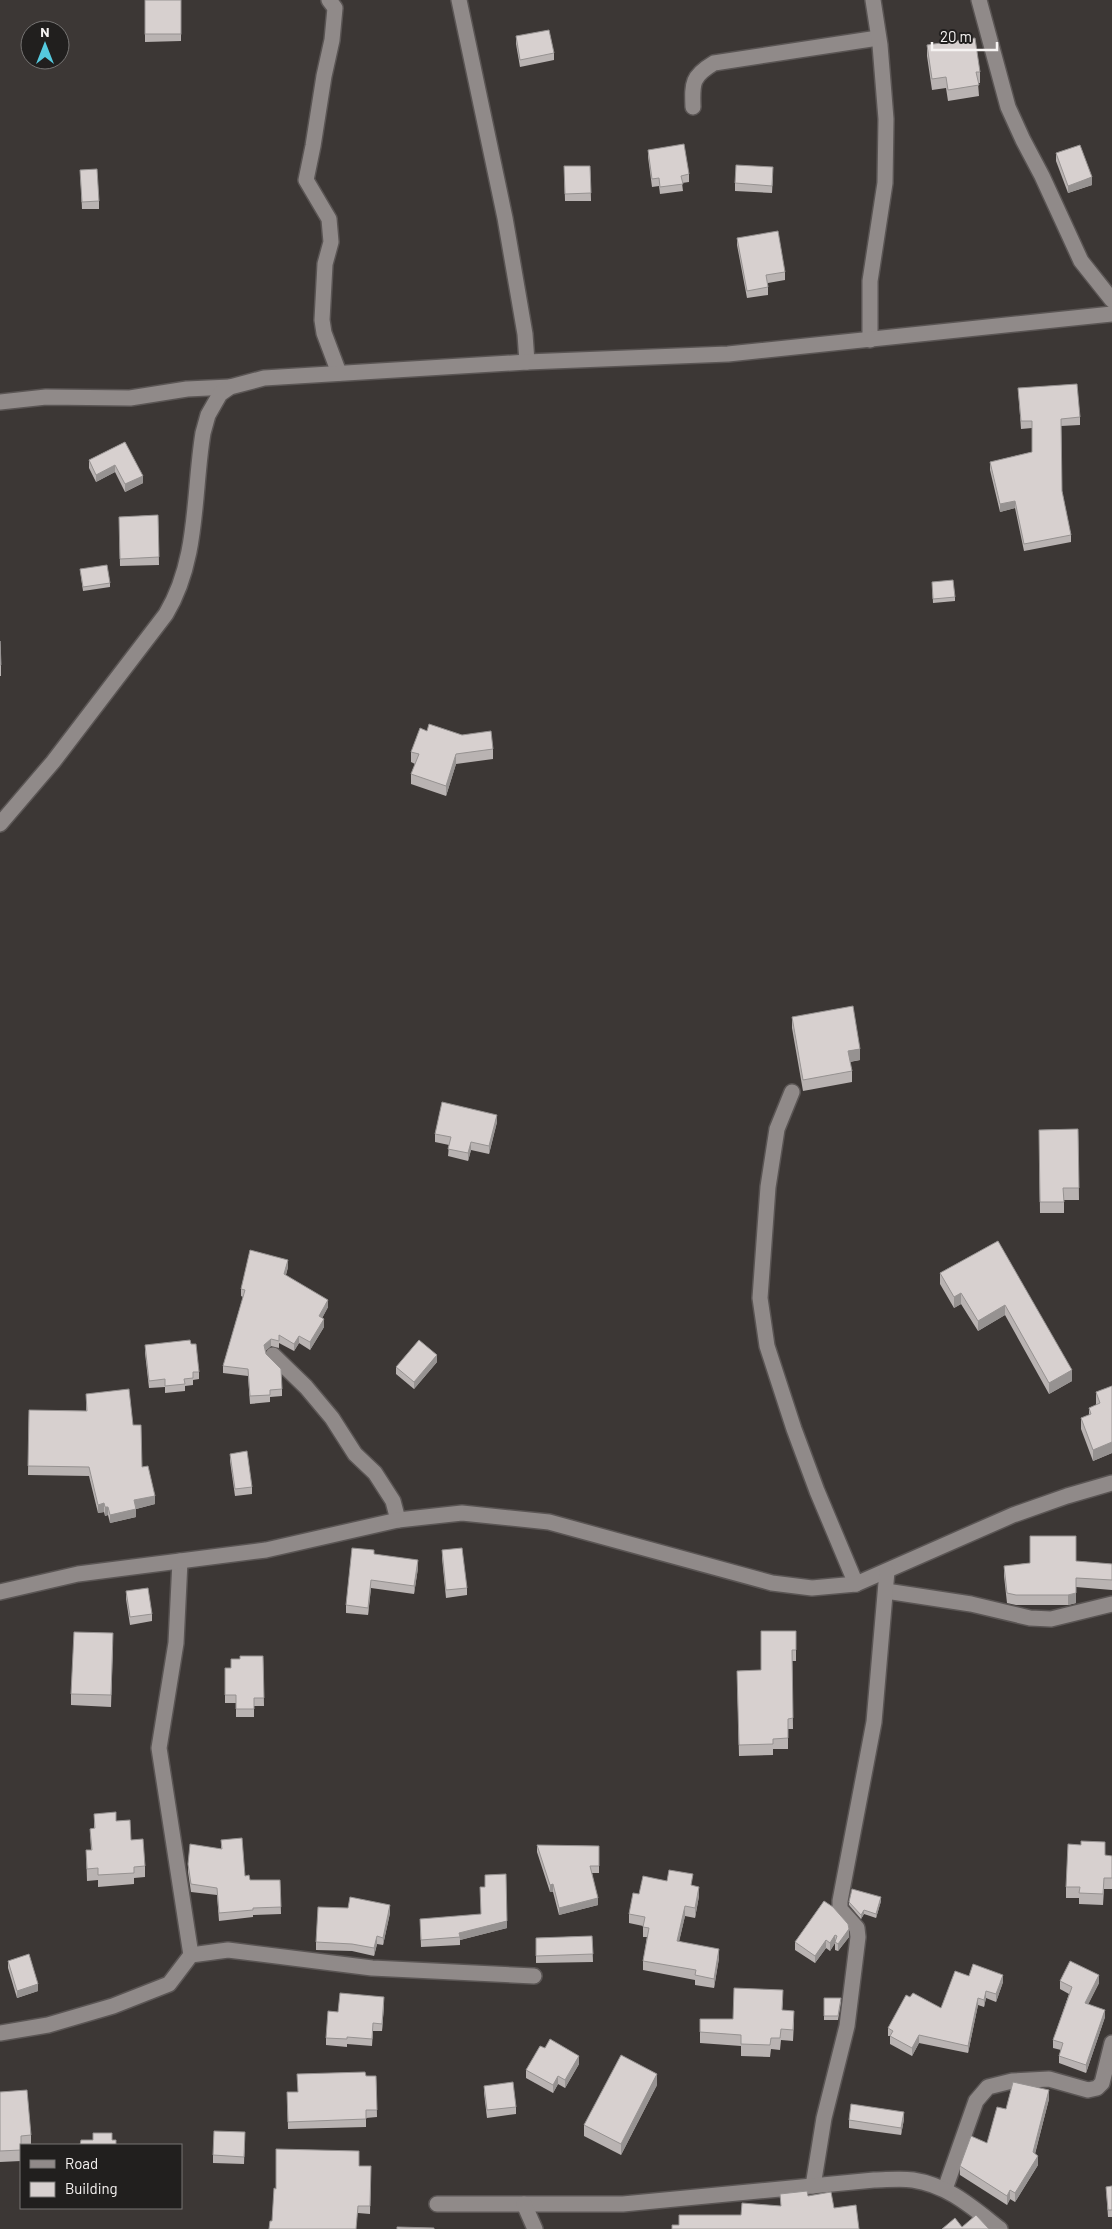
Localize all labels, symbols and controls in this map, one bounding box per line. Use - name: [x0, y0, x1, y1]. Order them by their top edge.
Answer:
- north arrow: [20, 20, 70, 70]
- scale bar: [932, 20, 997, 52]
- text: N: [40, 23, 50, 40]
- text: 20 m: [940, 27, 972, 45]
- legend: [20, 2144, 182, 2209]
- text: Road: [65, 2154, 98, 2172]
- text: Building: [65, 2179, 118, 2197]

